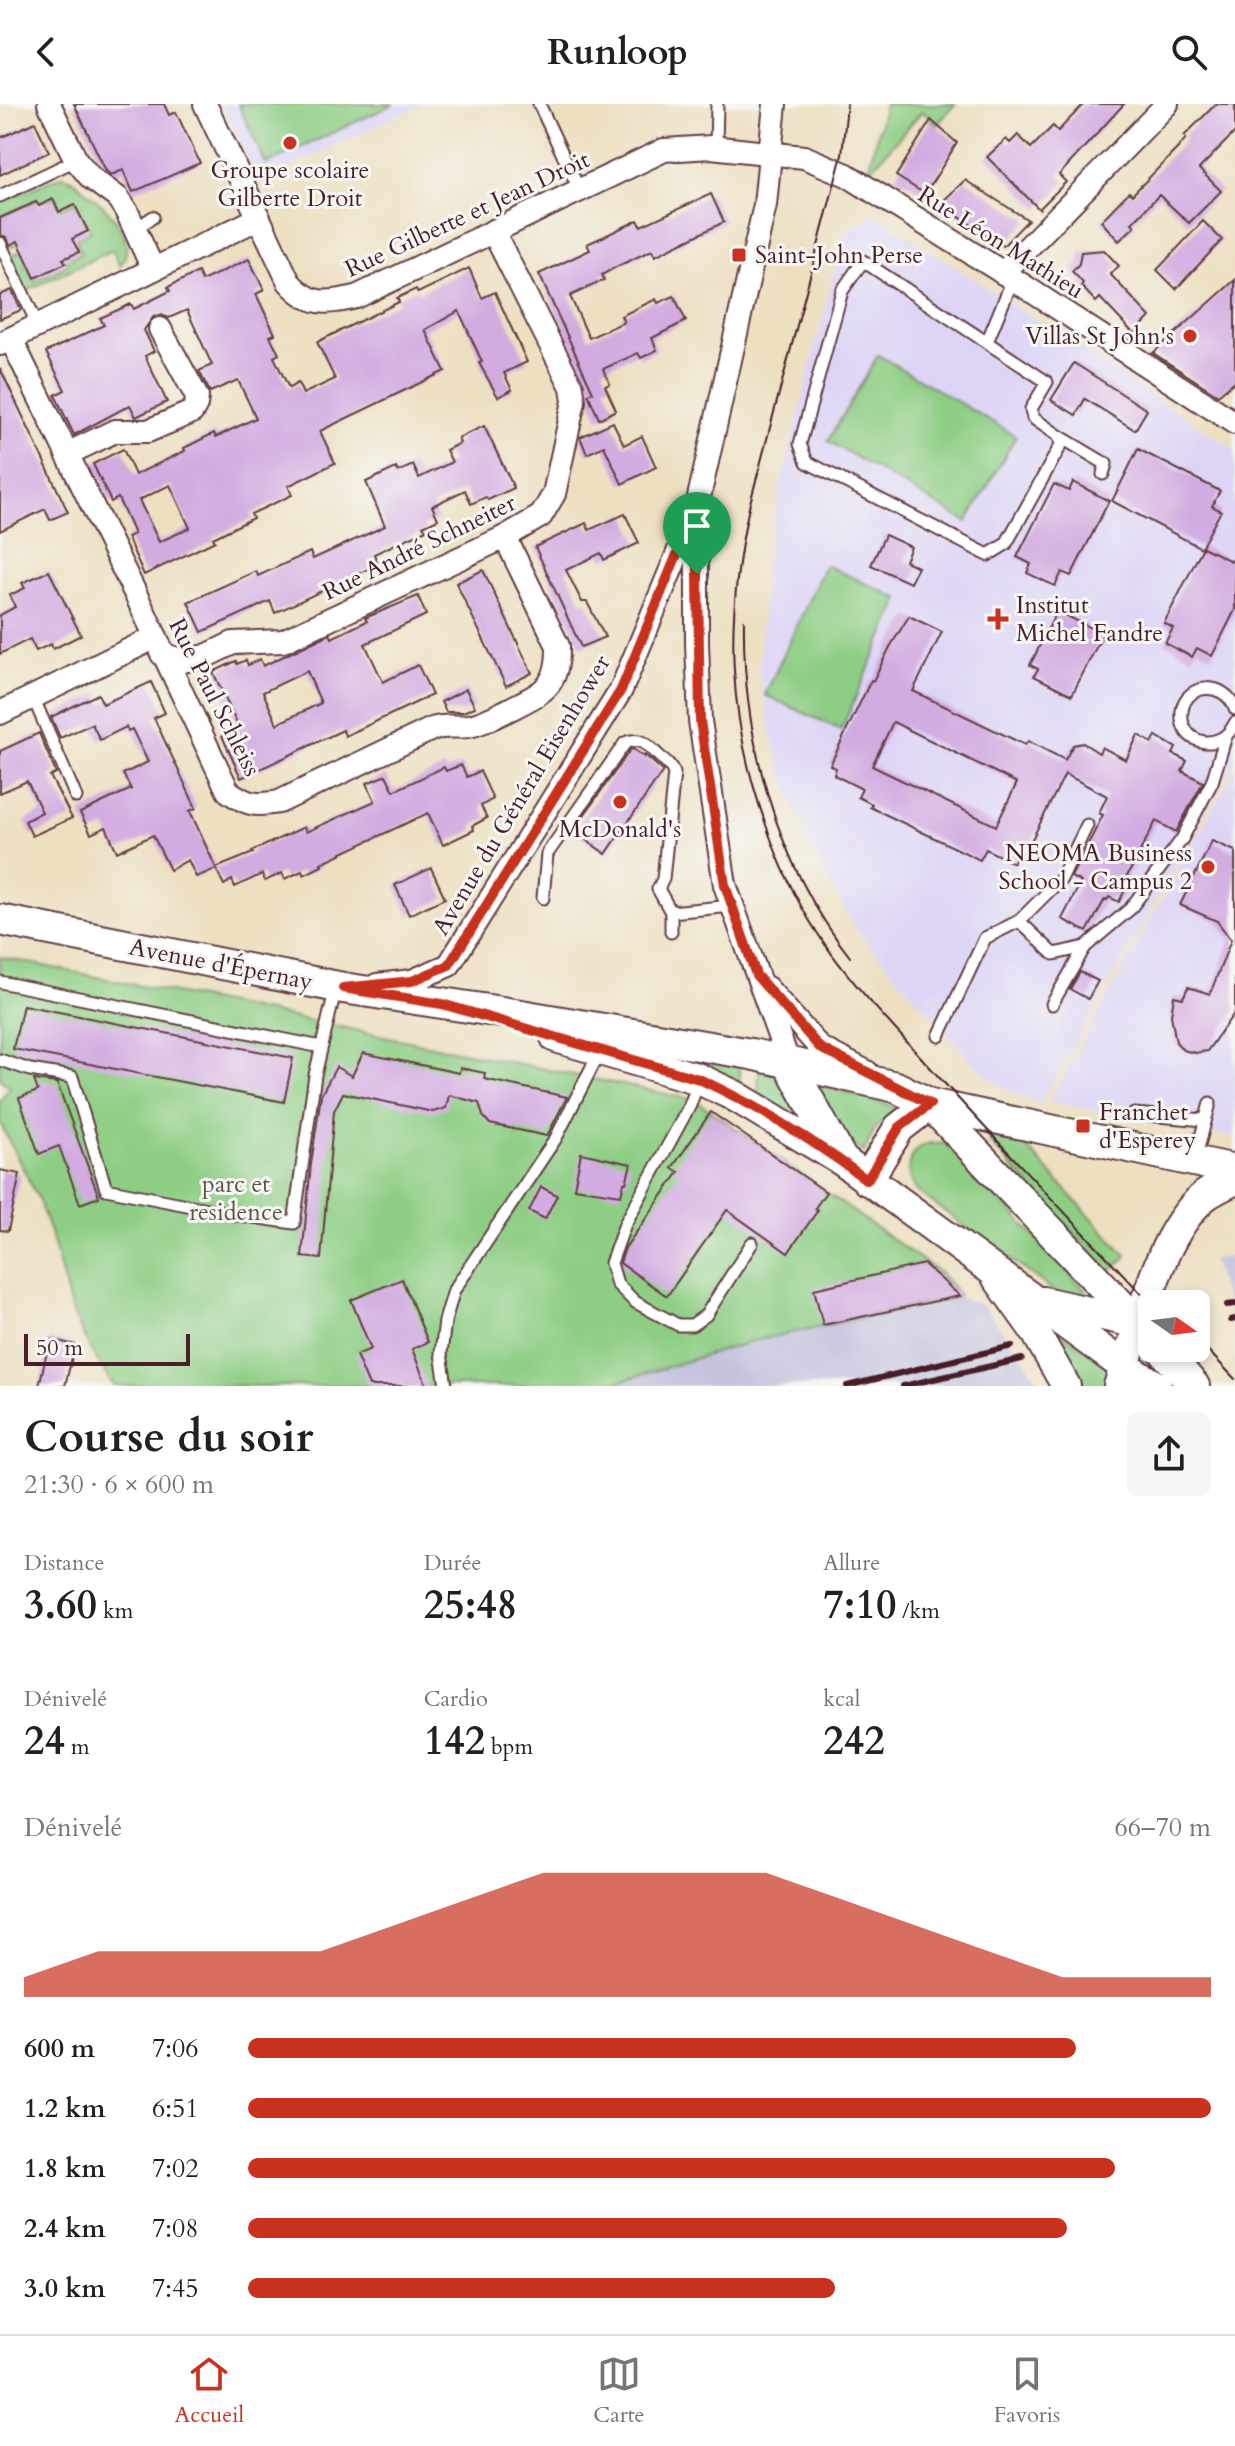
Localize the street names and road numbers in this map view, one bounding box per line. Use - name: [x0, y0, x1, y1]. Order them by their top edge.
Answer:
- street label: Rue Gilberte et Jean Droit: [340, 143, 595, 286]
- street label: Rue Léon Mathieu: [911, 178, 1090, 307]
- street label: Rue André Schneiter: [317, 486, 522, 609]
- street label: Rue Paul Schleiss: [160, 612, 269, 782]
- street label: Avenue du Général Eisenhower: [424, 649, 619, 942]
- street label: Avenue d'Épernay: [126, 931, 316, 999]

